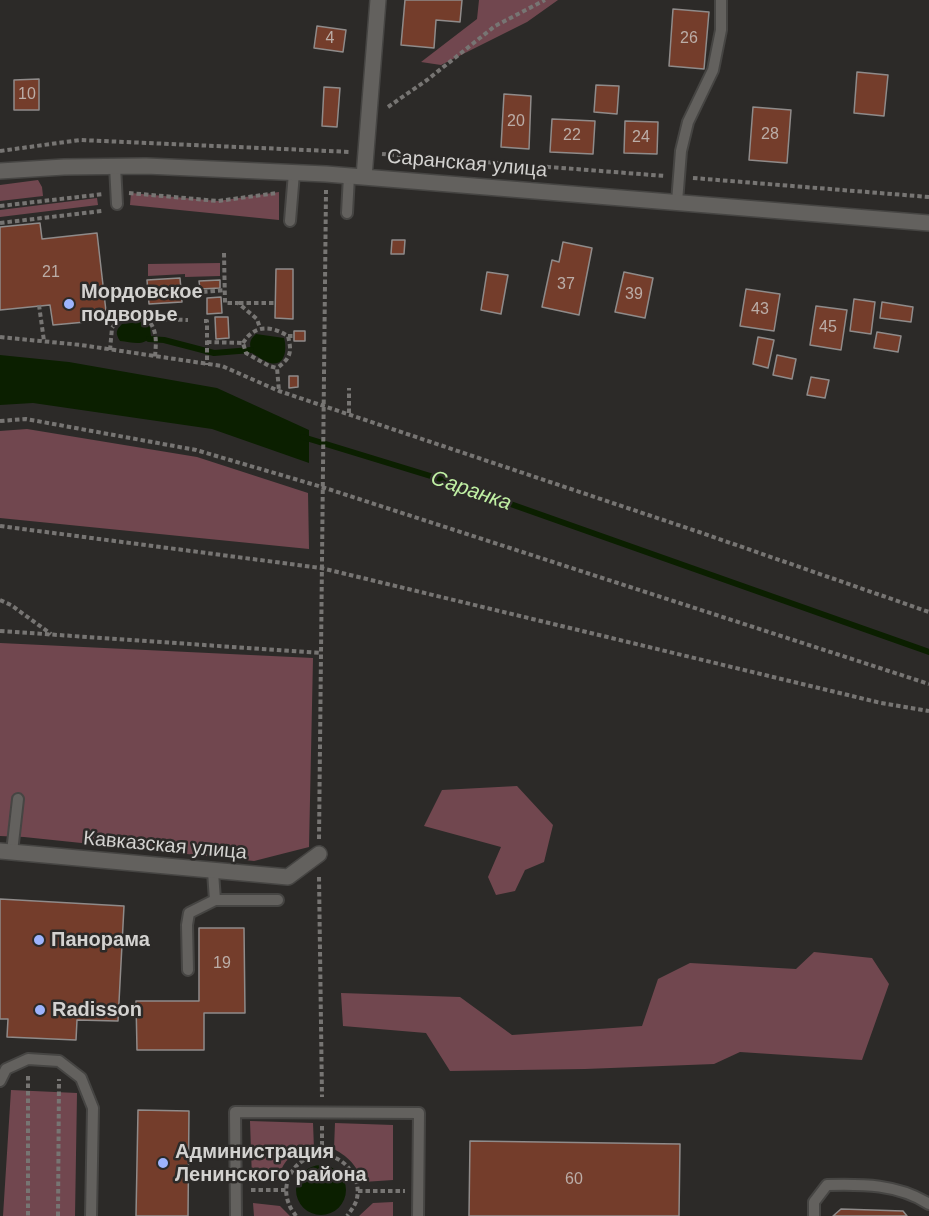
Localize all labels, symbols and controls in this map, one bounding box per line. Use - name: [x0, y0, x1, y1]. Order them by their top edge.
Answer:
- house number: 4: [326, 29, 334, 49]
- house number: 26: [680, 29, 698, 49]
- house number: 10: [18, 85, 36, 105]
- house number: 20: [507, 112, 525, 132]
- house number: 28: [761, 125, 779, 145]
- house number: 22: [563, 126, 581, 146]
- house number: 24: [632, 128, 650, 148]
- street label: Саранская улица: [386, 145, 548, 183]
- house number: 21: [42, 263, 60, 283]
- house number: 37: [557, 275, 575, 295]
- place label: Мордовское подворье: [81, 280, 203, 327]
- house number: 39: [625, 285, 643, 305]
- marker: Мордовское подворье: [62, 297, 76, 311]
- house number: 43: [751, 300, 769, 320]
- house number: 45: [819, 318, 837, 338]
- water label: Саранка: [427, 465, 515, 517]
- street label: Кавказская улица: [82, 827, 248, 865]
- place label: Панорама: [51, 928, 150, 952]
- marker: Панорама: [32, 933, 46, 947]
- house number: 19: [213, 954, 231, 974]
- place label: Radisson: [52, 998, 142, 1022]
- marker: Radisson: [33, 1003, 47, 1017]
- place label: Администрация Ленинского района: [175, 1140, 367, 1187]
- marker: Администрация Ленинского района: [156, 1156, 170, 1170]
- house number: 60: [565, 1170, 583, 1190]

